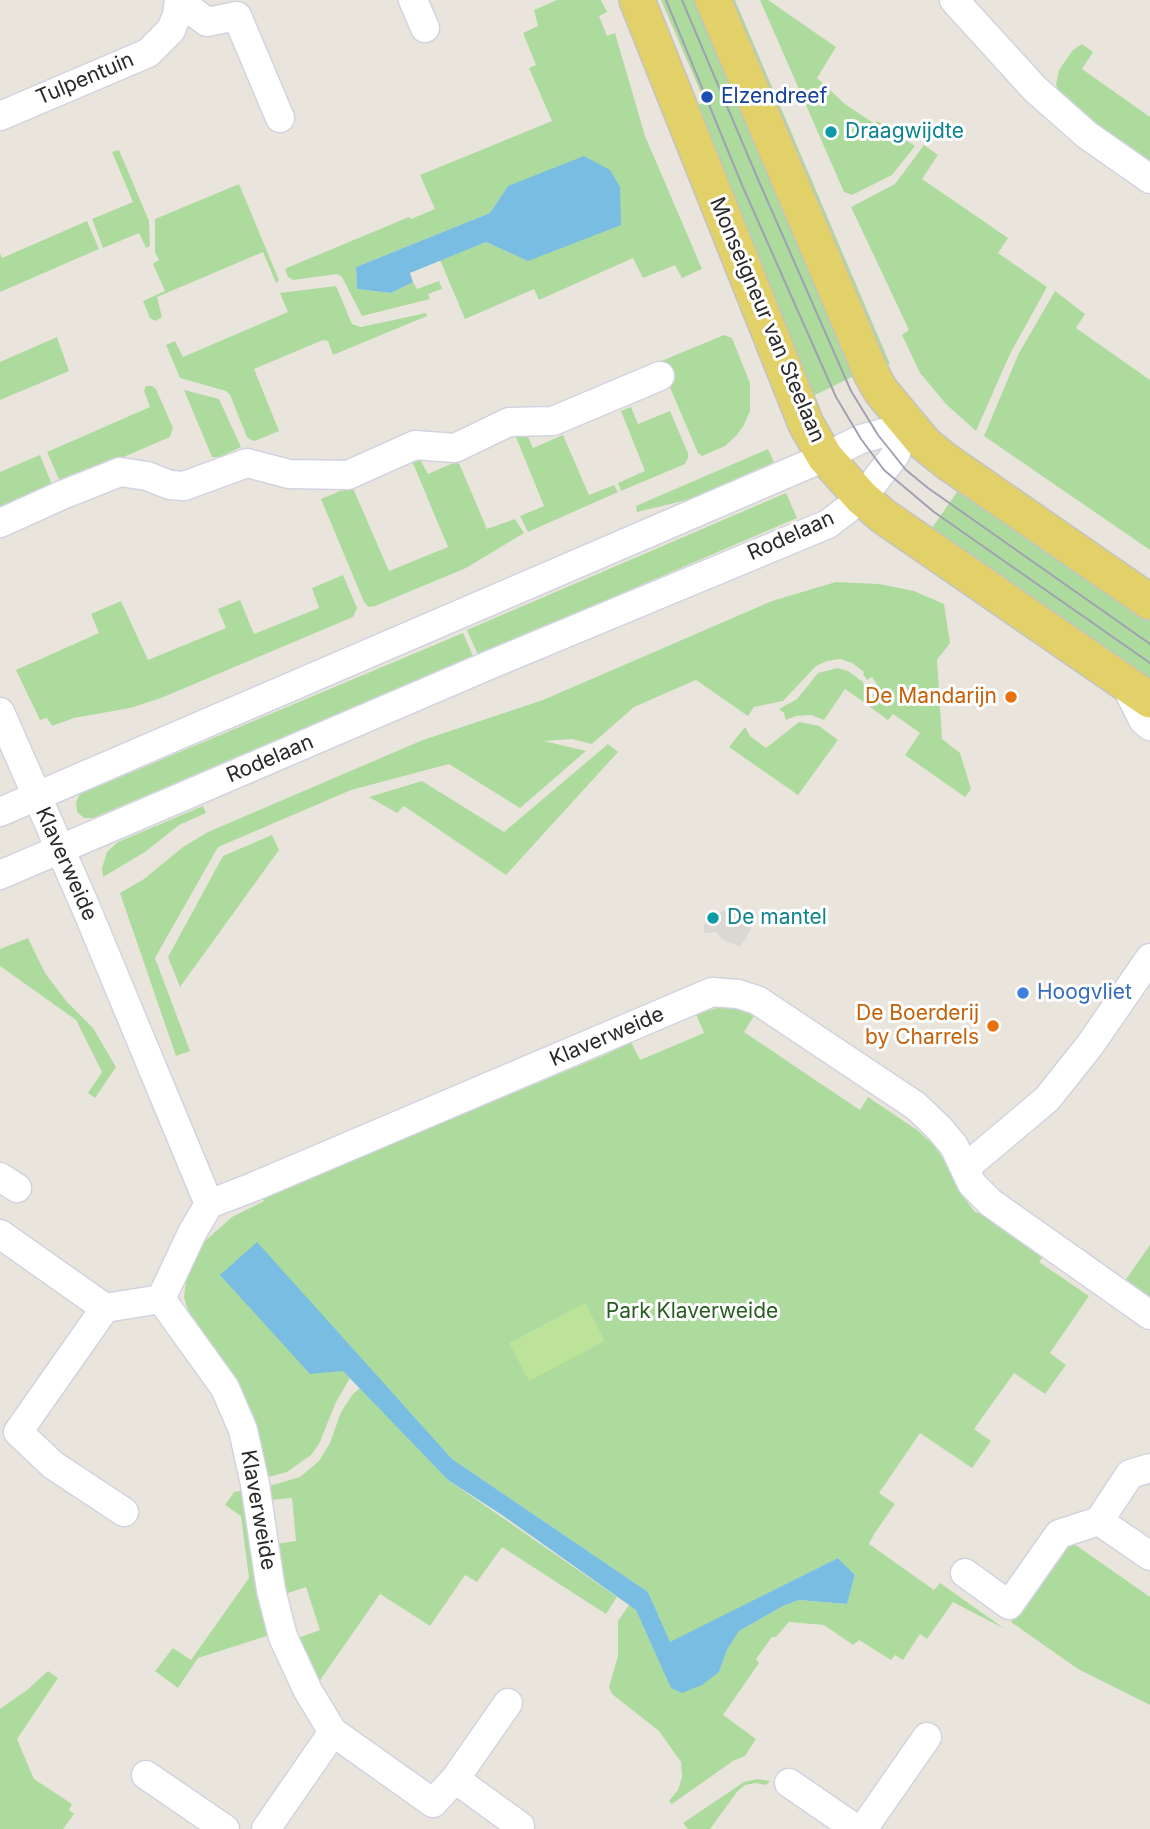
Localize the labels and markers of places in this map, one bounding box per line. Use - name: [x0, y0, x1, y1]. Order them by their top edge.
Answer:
- place label: Elzendreef: [721, 84, 827, 110]
- marker: Elzendreef: [699, 89, 715, 105]
- place label: Draagwijdte: [845, 119, 964, 145]
- marker: Draagwijdte: [823, 124, 839, 140]
- place label: De Mandarijn: [865, 684, 997, 710]
- marker: De Mandarijn: [1003, 689, 1019, 705]
- place label: De mantel: [727, 905, 827, 931]
- marker: De mantel: [705, 910, 721, 926]
- place label: Hoogvliet: [1037, 980, 1132, 1006]
- marker: Hoogvliet: [1015, 985, 1031, 1001]
- place label: De Boerderij by Charrels: [856, 1001, 979, 1051]
- marker: De Boerderij by Charrels: [985, 1018, 1001, 1034]

